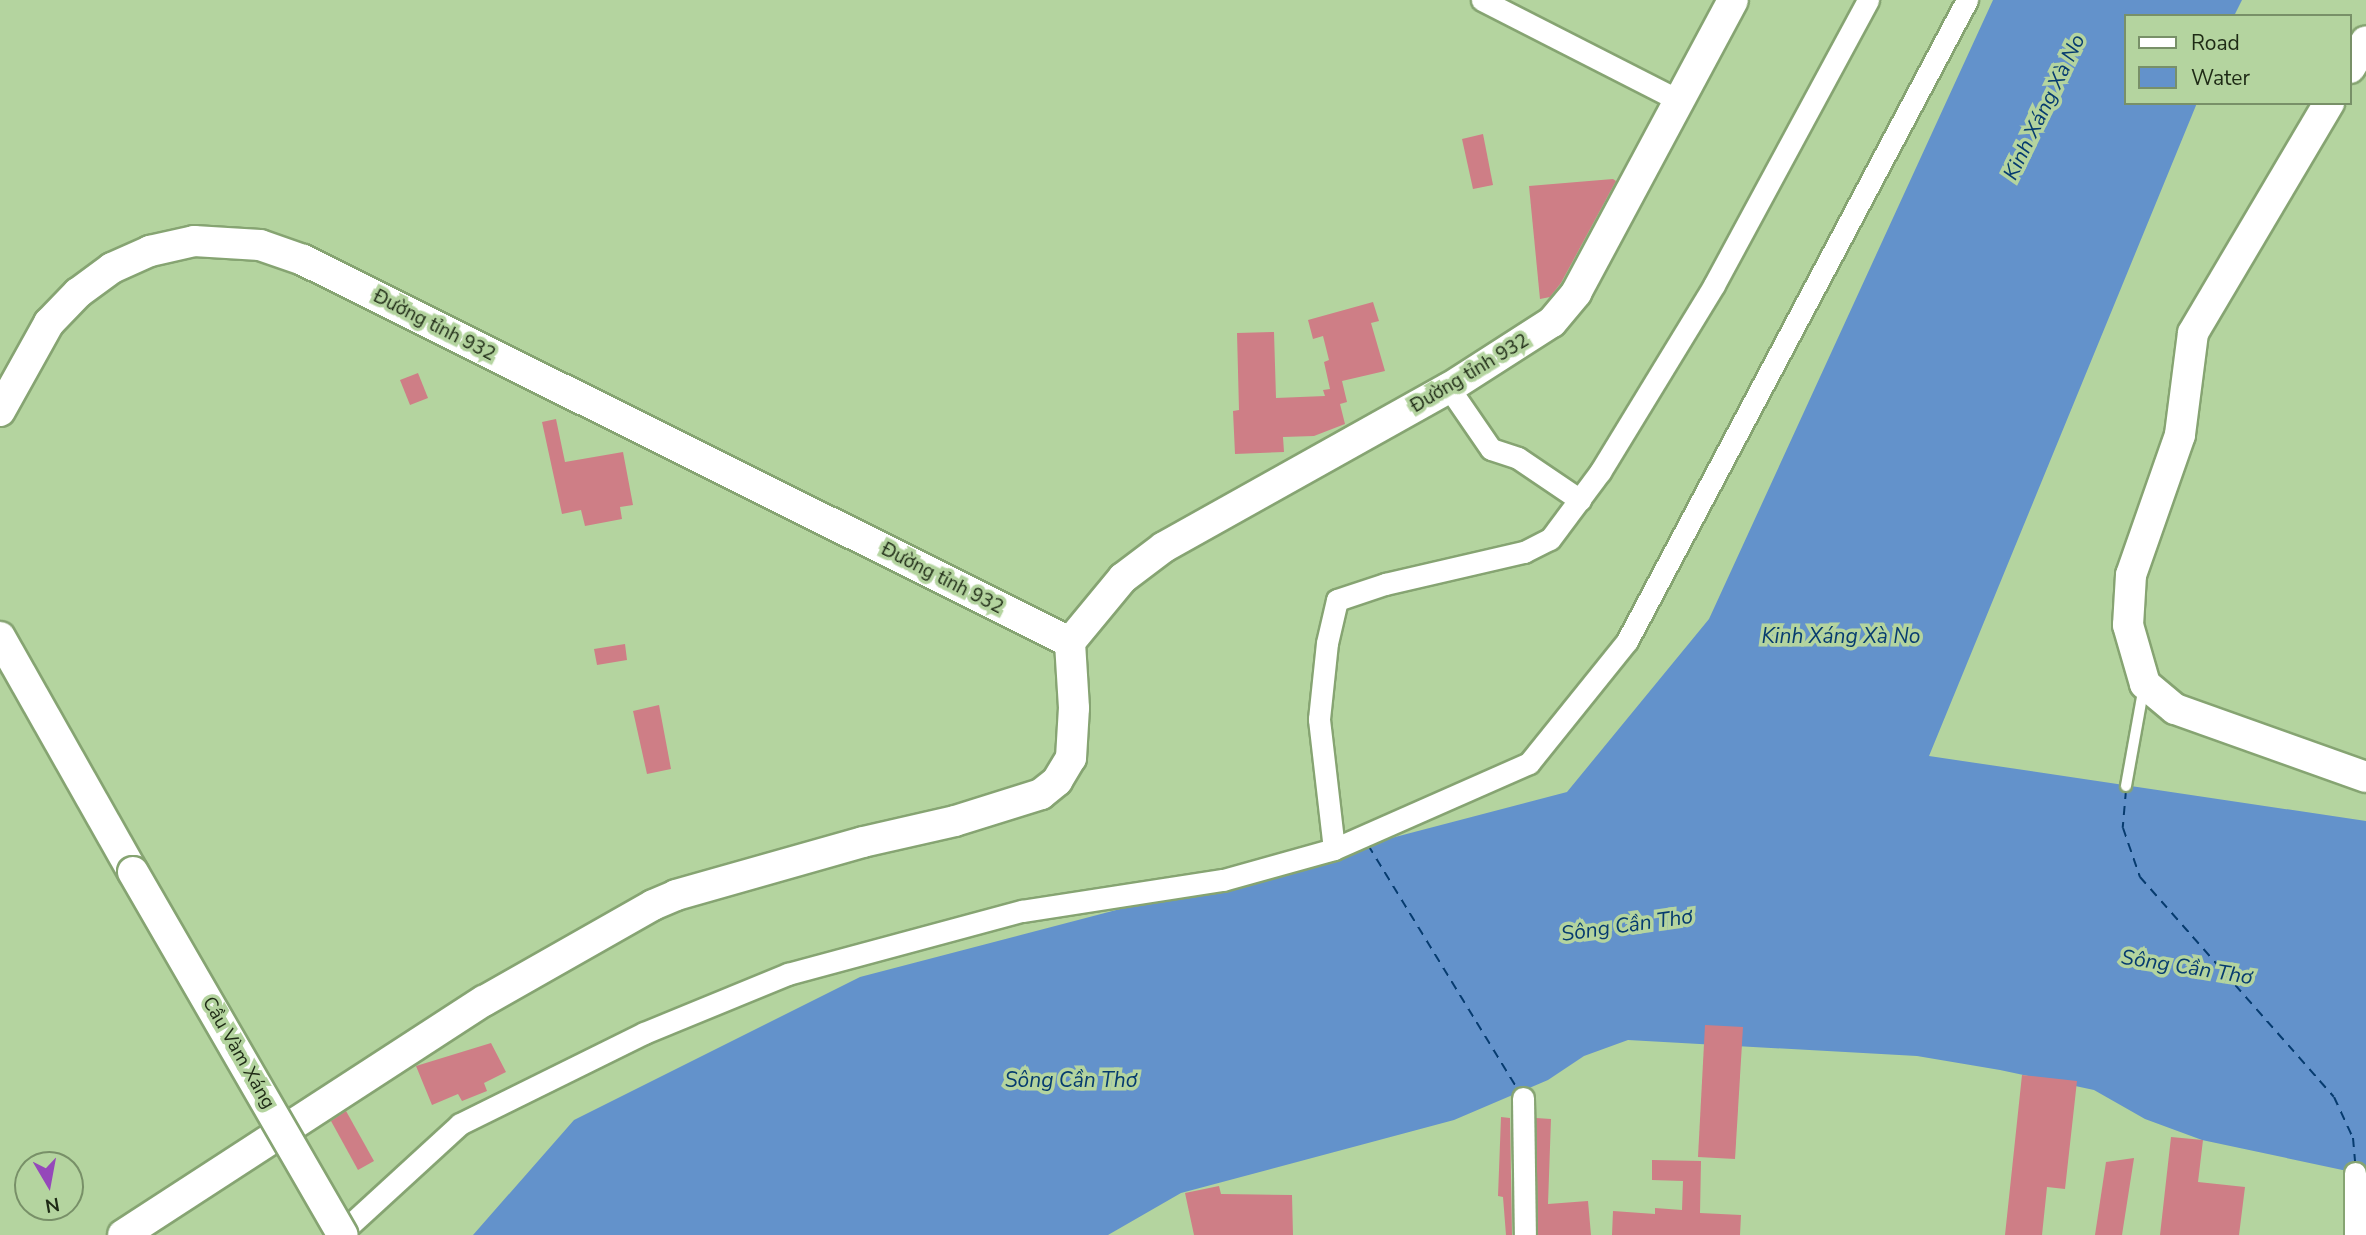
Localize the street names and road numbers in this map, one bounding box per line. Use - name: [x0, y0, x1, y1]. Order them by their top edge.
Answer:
- street label: Đường tỉnh 932: [369, 285, 499, 367]
- street label: Đường tỉnh 932: [1407, 330, 1533, 418]
- street label: Đường tỉnh 932: [877, 538, 1007, 620]
- street label: Cầu Vàm Xáng: [197, 993, 279, 1113]

